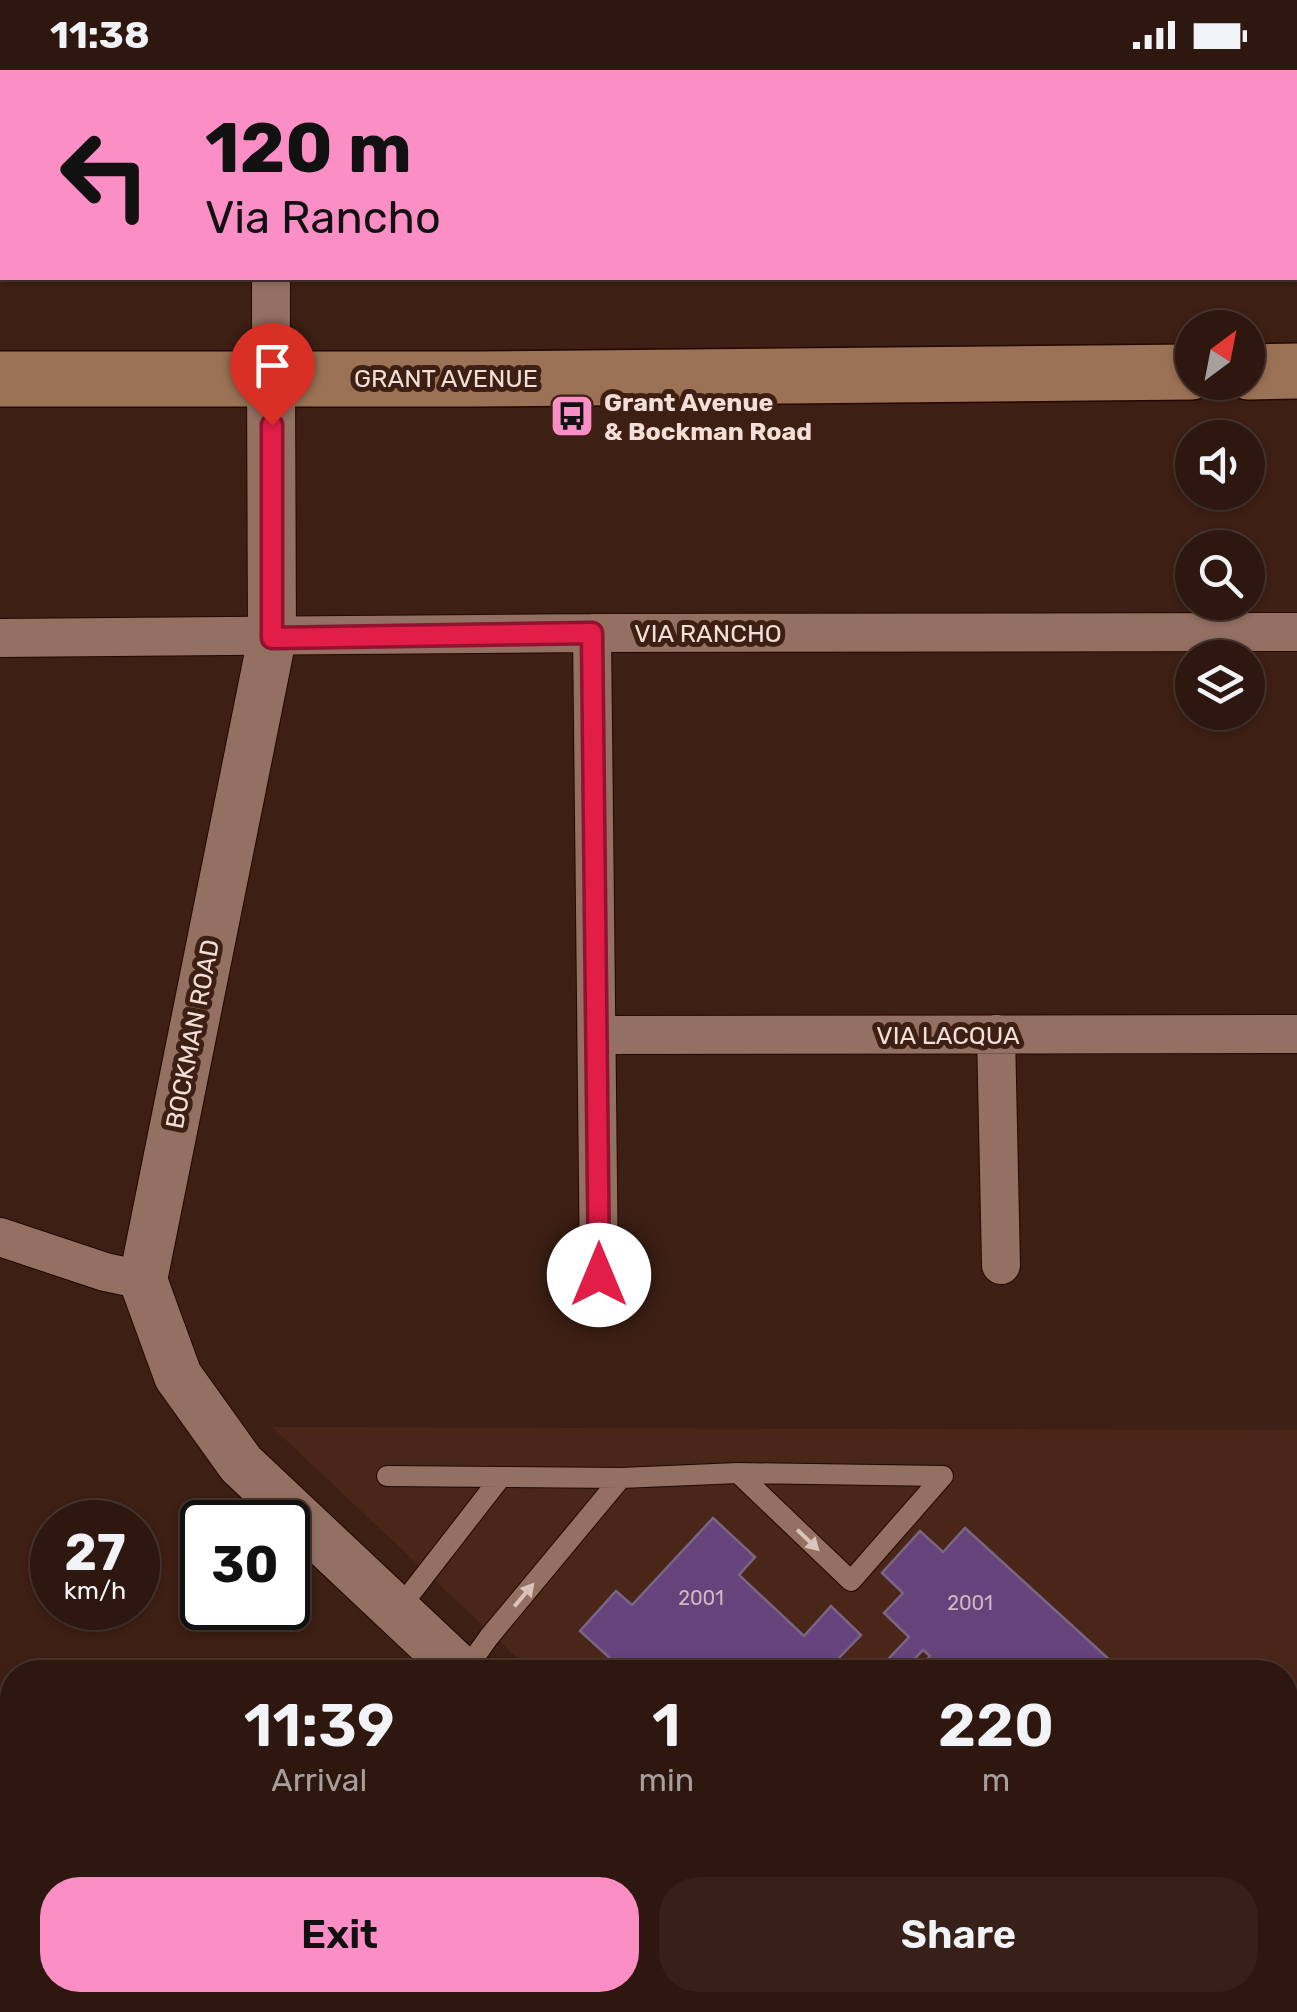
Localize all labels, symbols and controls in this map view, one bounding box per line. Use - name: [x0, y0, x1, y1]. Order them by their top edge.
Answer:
- text: 11:38: [50, 12, 150, 58]
- text: 120 m: [205, 107, 412, 190]
- icon: left: [40, 110, 170, 240]
- text: Via Rancho: [205, 191, 441, 244]
- north arrow: [1175, 310, 1265, 400]
- map controls: [1175, 310, 1265, 730]
- pin: [230, 323, 315, 426]
- icon: arrive: [245, 338, 300, 393]
- street label: GRANT AVENUE: [354, 364, 538, 393]
- place label: Grant Avenue & Bockman Road: [604, 388, 812, 446]
- bus stop icon: Grant Avenue & Bockman Road: [549, 393, 595, 439]
- button: sound: [1175, 420, 1265, 510]
- button: search: [1175, 530, 1265, 620]
- street label: VIA RANCHO: [634, 619, 782, 648]
- button: layers: [1175, 640, 1265, 730]
- street label: BOCKMAN ROAD: [160, 937, 225, 1131]
- street label: VIA LACQUA: [876, 1021, 1020, 1050]
- position arrow: [547, 1223, 651, 1327]
- speed limit sign: 30: [180, 1500, 310, 1630]
- text: 27: [64, 1523, 126, 1583]
- one-way arrow: [796, 1528, 820, 1551]
- text: km/h: [64, 1576, 126, 1605]
- one-way arrow: [513, 1583, 534, 1608]
- house number: 2001: [678, 1586, 724, 1610]
- house number: 2001: [947, 1591, 993, 1615]
- text: 11:39: [244, 1690, 395, 1761]
- text: 1: [652, 1690, 681, 1761]
- text: 220: [938, 1690, 1054, 1761]
- text: Arrival: [271, 1761, 367, 1799]
- text: min: [639, 1761, 694, 1799]
- text: m: [982, 1761, 1010, 1799]
- button: Exit: [40, 1877, 639, 1992]
- button: Share: [659, 1877, 1258, 1992]

